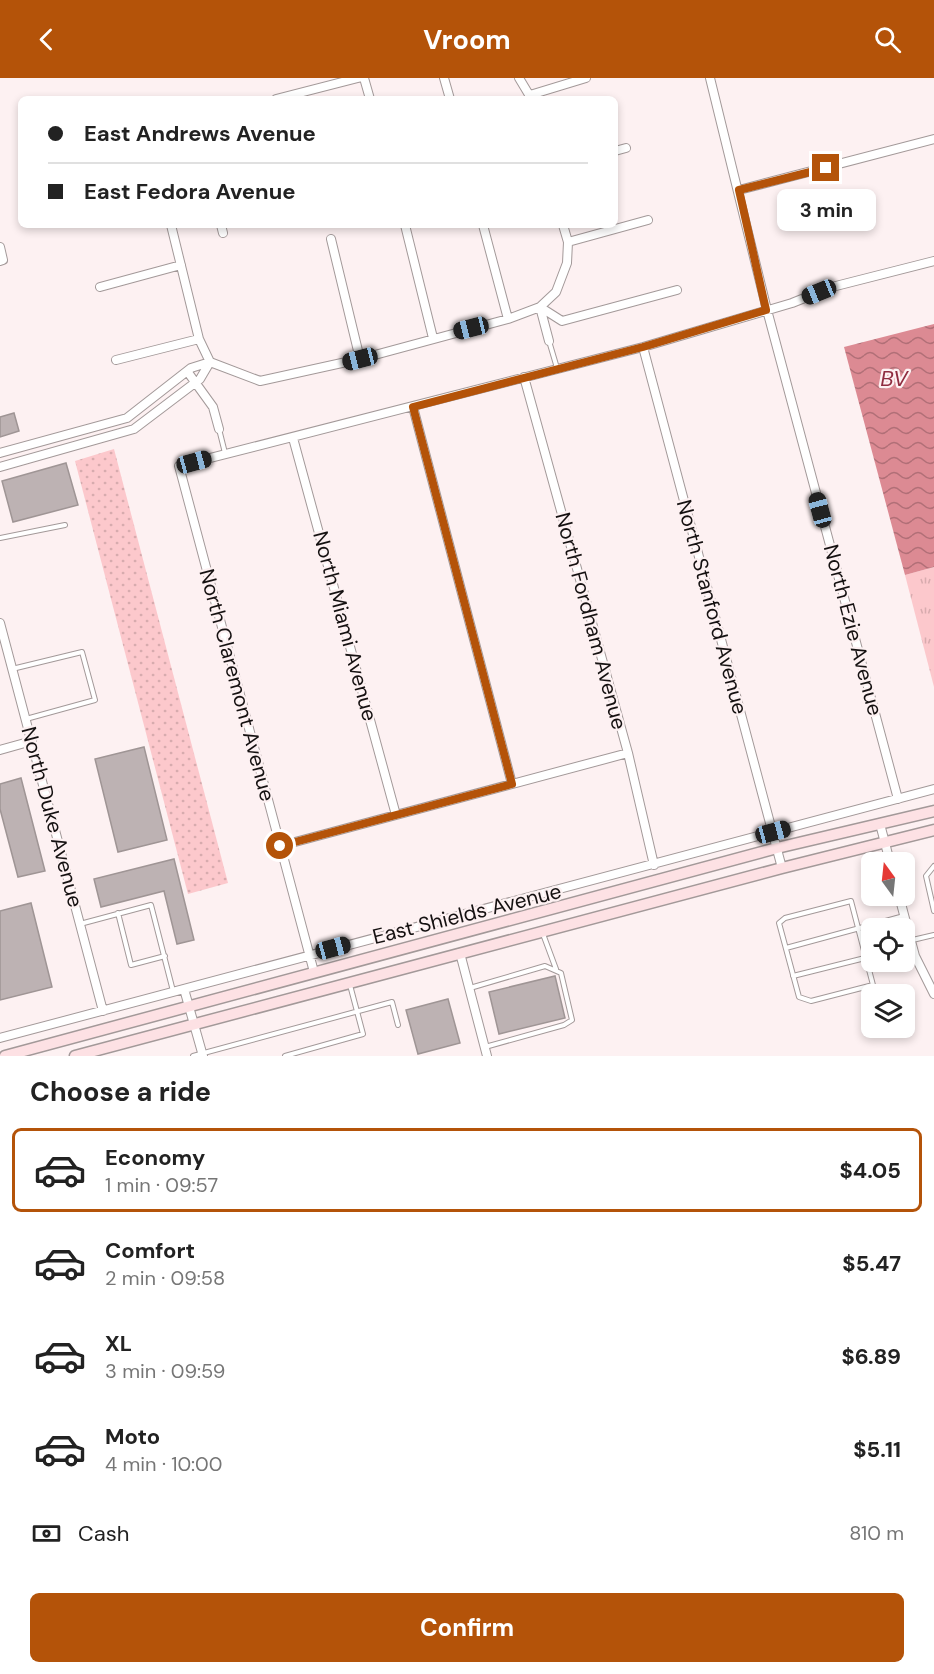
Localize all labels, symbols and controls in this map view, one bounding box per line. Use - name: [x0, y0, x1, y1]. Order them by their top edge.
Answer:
- text: Vroom: [423, 22, 511, 57]
- icon: back: [30, 23, 63, 56]
- icon: search: [871, 23, 904, 56]
- text: East Andrews Avenue: [84, 119, 316, 148]
- route end: [812, 154, 839, 181]
- text: East Fedora Avenue: [84, 177, 295, 206]
- callout: 3 min: [776, 189, 876, 231]
- text: 3 min: [800, 197, 853, 223]
- car: [799, 277, 839, 307]
- car: [451, 315, 491, 341]
- car: [340, 346, 380, 372]
- water label: BV: [880, 364, 909, 393]
- car: [174, 449, 214, 475]
- car: [807, 490, 833, 530]
- street label: North Stanford Avenue: [670, 497, 754, 718]
- street label: North Fordham Avenue: [549, 509, 633, 733]
- street label: North Miami Avenue: [306, 528, 384, 724]
- street label: North Ezie Avenue: [817, 541, 889, 719]
- street label: North Claremont Avenue: [192, 566, 282, 804]
- street label: North Duke Avenue: [14, 724, 90, 910]
- car: [753, 819, 793, 845]
- route start: [266, 832, 293, 859]
- north arrow: [861, 852, 915, 906]
- map controls: [861, 852, 915, 1038]
- street label: East Shields Avenue: [370, 877, 564, 951]
- button: locate: [861, 918, 915, 972]
- car: [313, 935, 353, 961]
- button: layers: [861, 984, 915, 1038]
- text: Choose a ride: [30, 1074, 211, 1109]
- icon: car: [33, 1143, 87, 1197]
- text: Economy: [105, 1143, 205, 1172]
- text: $4.05: [840, 1156, 901, 1185]
- text: 1 min · 09:57: [105, 1172, 218, 1198]
- icon: car: [33, 1236, 87, 1290]
- text: Comfort: [105, 1236, 195, 1265]
- text: $5.47: [842, 1249, 901, 1278]
- text: 2 min · 09:58: [105, 1265, 225, 1291]
- icon: car: [33, 1329, 87, 1383]
- text: XL: [105, 1329, 132, 1358]
- text: $6.89: [842, 1342, 901, 1371]
- text: 3 min · 09:59: [105, 1358, 225, 1384]
- icon: car: [33, 1422, 87, 1476]
- text: Moto: [105, 1422, 160, 1451]
- text: $5.11: [853, 1435, 901, 1464]
- text: 4 min · 10:00: [105, 1451, 222, 1477]
- icon: cash: [30, 1517, 63, 1550]
- text: Cash: [78, 1519, 129, 1548]
- text: 810 m: [849, 1520, 904, 1546]
- button: Confirm: [30, 1593, 904, 1662]

